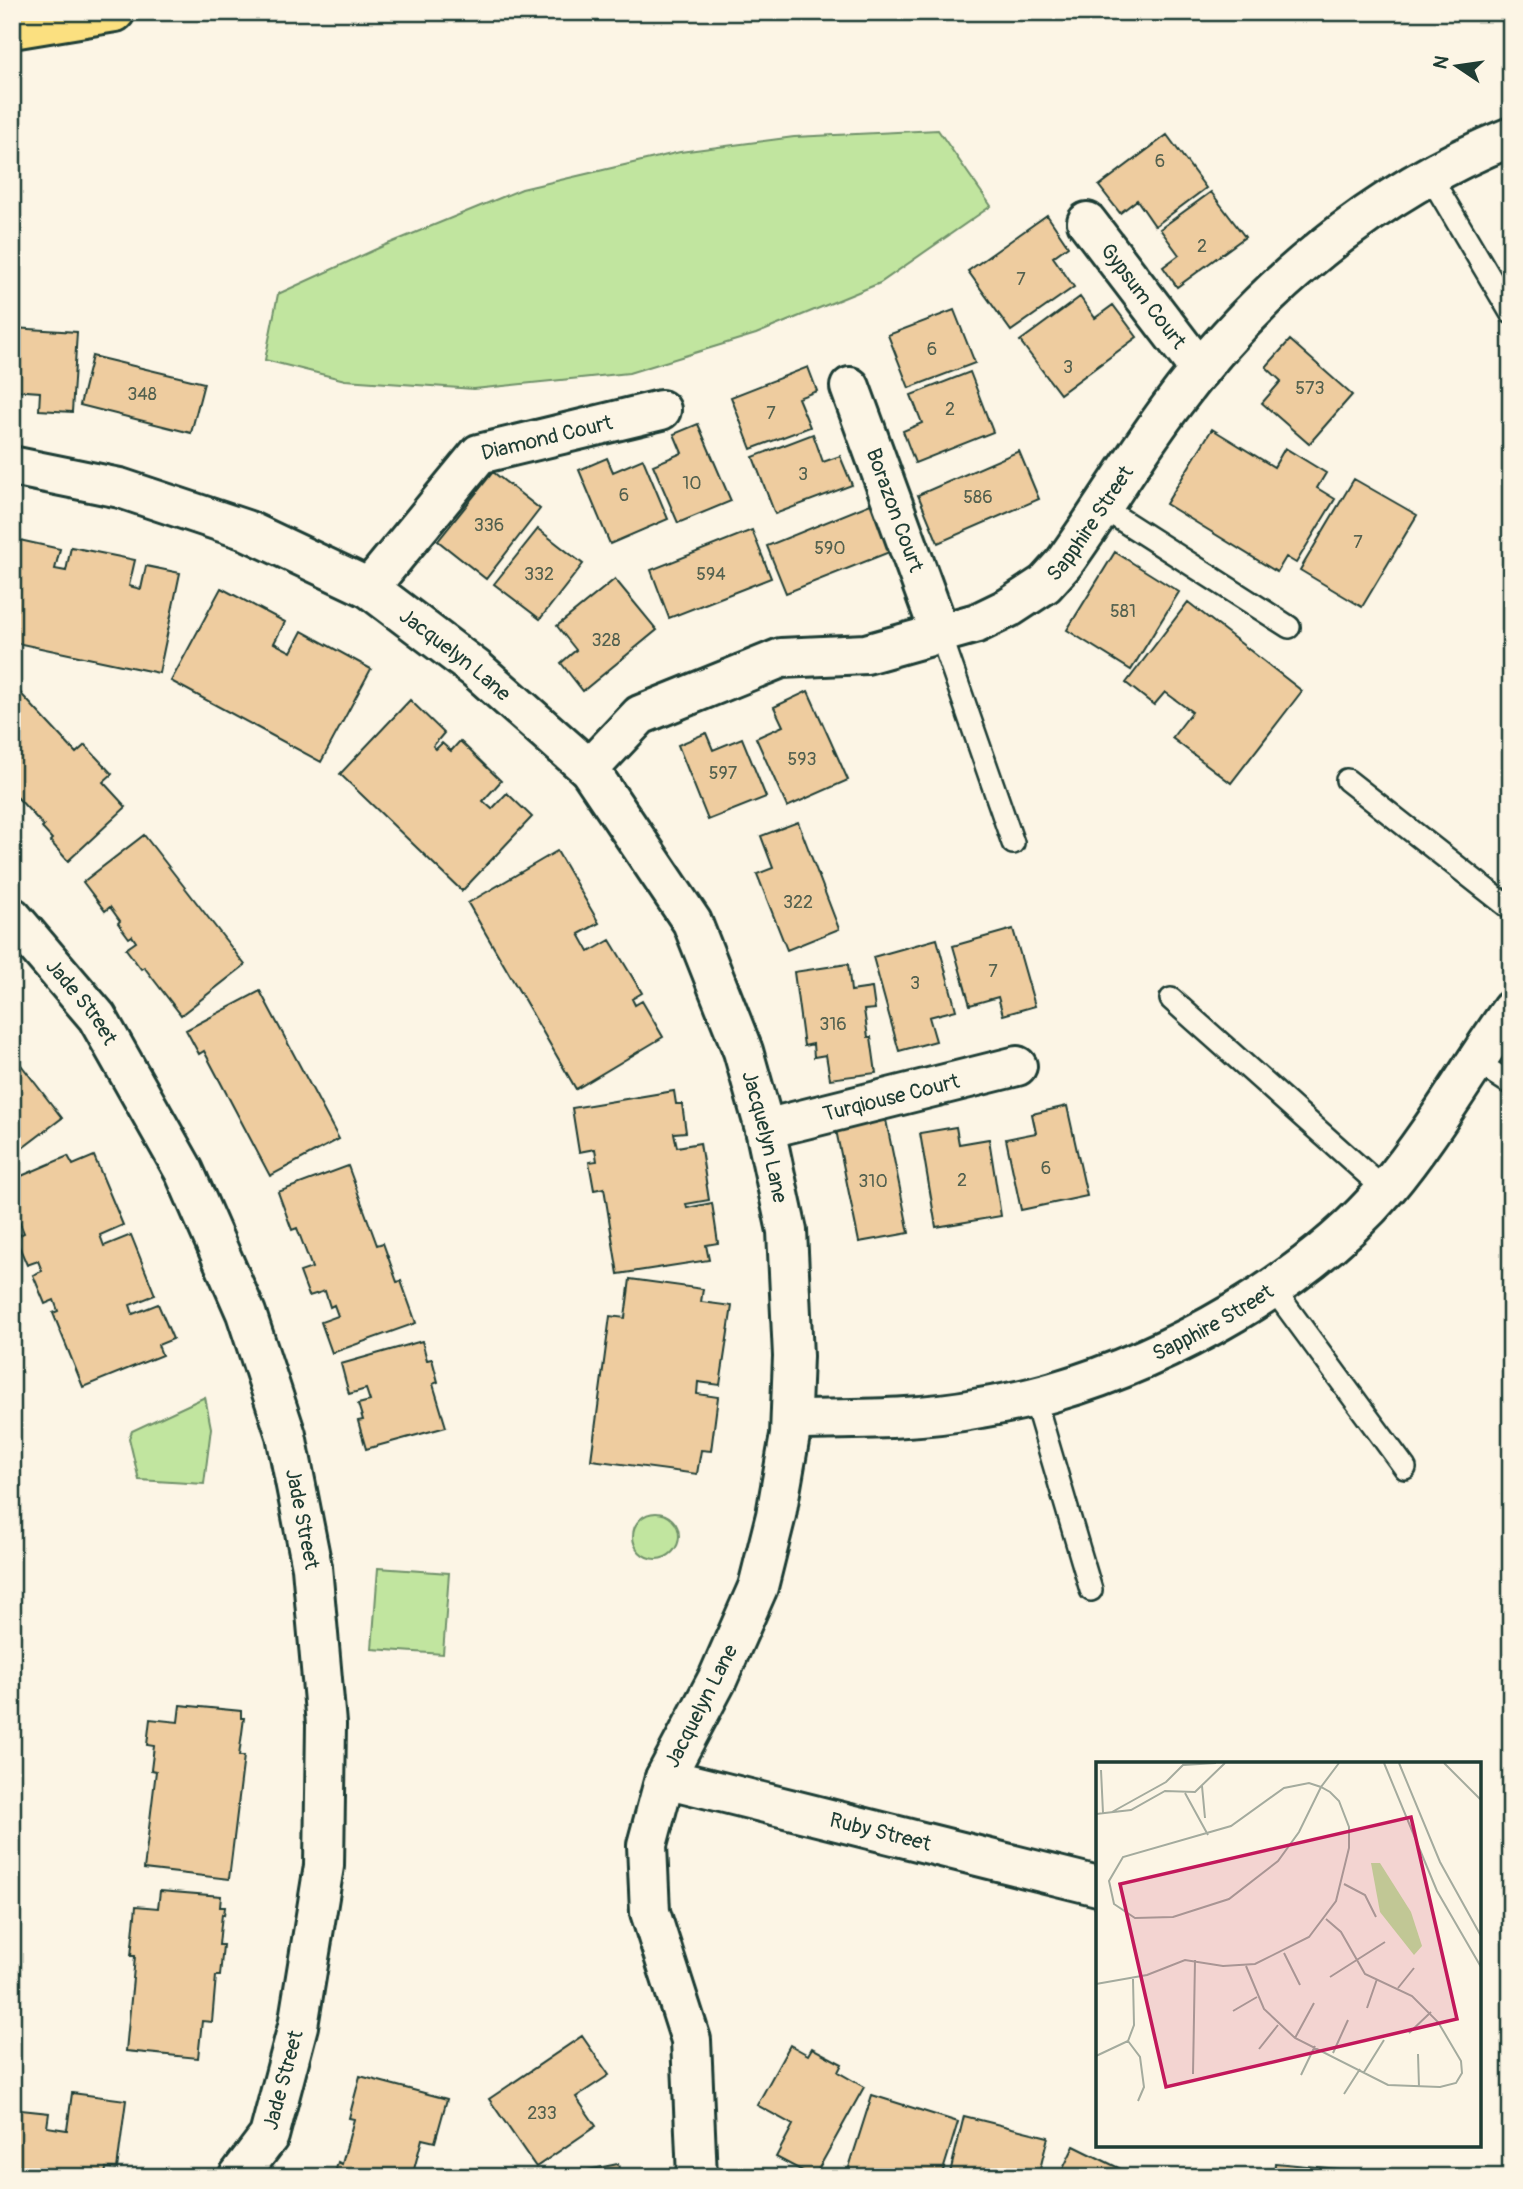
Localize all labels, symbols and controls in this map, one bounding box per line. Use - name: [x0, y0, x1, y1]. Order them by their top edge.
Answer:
- north arrow: [1422, 32, 1492, 102]
- text: N: [1428, 53, 1455, 71]
- house number: 6: [1155, 150, 1165, 173]
- house number: 2: [1197, 235, 1207, 258]
- street label: Gypsum Court: [1094, 238, 1192, 355]
- house number: 7: [1016, 268, 1026, 291]
- house number: 6: [927, 338, 937, 361]
- house number: 3: [1063, 356, 1073, 379]
- house number: 573: [1295, 377, 1325, 400]
- house number: 348: [127, 383, 157, 406]
- house number: 2: [945, 398, 955, 421]
- house number: 7: [766, 402, 776, 425]
- street label: Diamond Court: [479, 409, 616, 467]
- street label: Borazon Court: [860, 445, 930, 576]
- street label: Sapphire Street: [1041, 460, 1140, 587]
- house number: 3: [798, 463, 808, 486]
- house number: 10: [682, 472, 702, 495]
- house number: 6: [619, 484, 629, 507]
- house number: 586: [963, 486, 993, 509]
- house number: 336: [474, 514, 504, 537]
- house number: 7: [1353, 531, 1363, 554]
- house number: 590: [814, 537, 846, 560]
- house number: 332: [524, 563, 554, 586]
- house number: 594: [696, 563, 726, 586]
- house number: 581: [1110, 600, 1136, 623]
- street label: Jacquelyn Lane: [394, 603, 517, 708]
- house number: 328: [591, 629, 621, 652]
- house number: 593: [787, 748, 817, 771]
- house number: 597: [709, 762, 738, 785]
- house number: 322: [783, 891, 813, 914]
- street label: Jade Street: [39, 953, 123, 1050]
- house number: 7: [988, 960, 998, 983]
- house number: 3: [910, 972, 920, 995]
- house number: 316: [819, 1013, 847, 1036]
- street label: Jacquelyn Lane: [735, 1068, 794, 1206]
- street label: Turqiouse Court: [820, 1068, 963, 1128]
- house number: 6: [1041, 1157, 1051, 1180]
- house number: 2: [957, 1169, 967, 1192]
- house number: 310: [858, 1170, 888, 1193]
- street label: Sapphire Street: [1148, 1278, 1279, 1367]
- street label: Jade Street: [279, 1466, 325, 1572]
- street label: Jacquelyn Lane: [659, 1639, 744, 1772]
- inset map: [1096, 1762, 1481, 2147]
- street label: Ruby Street: [827, 1807, 934, 1858]
- street label: Jade Street: [257, 2027, 310, 2133]
- house number: 233: [527, 2102, 557, 2125]

